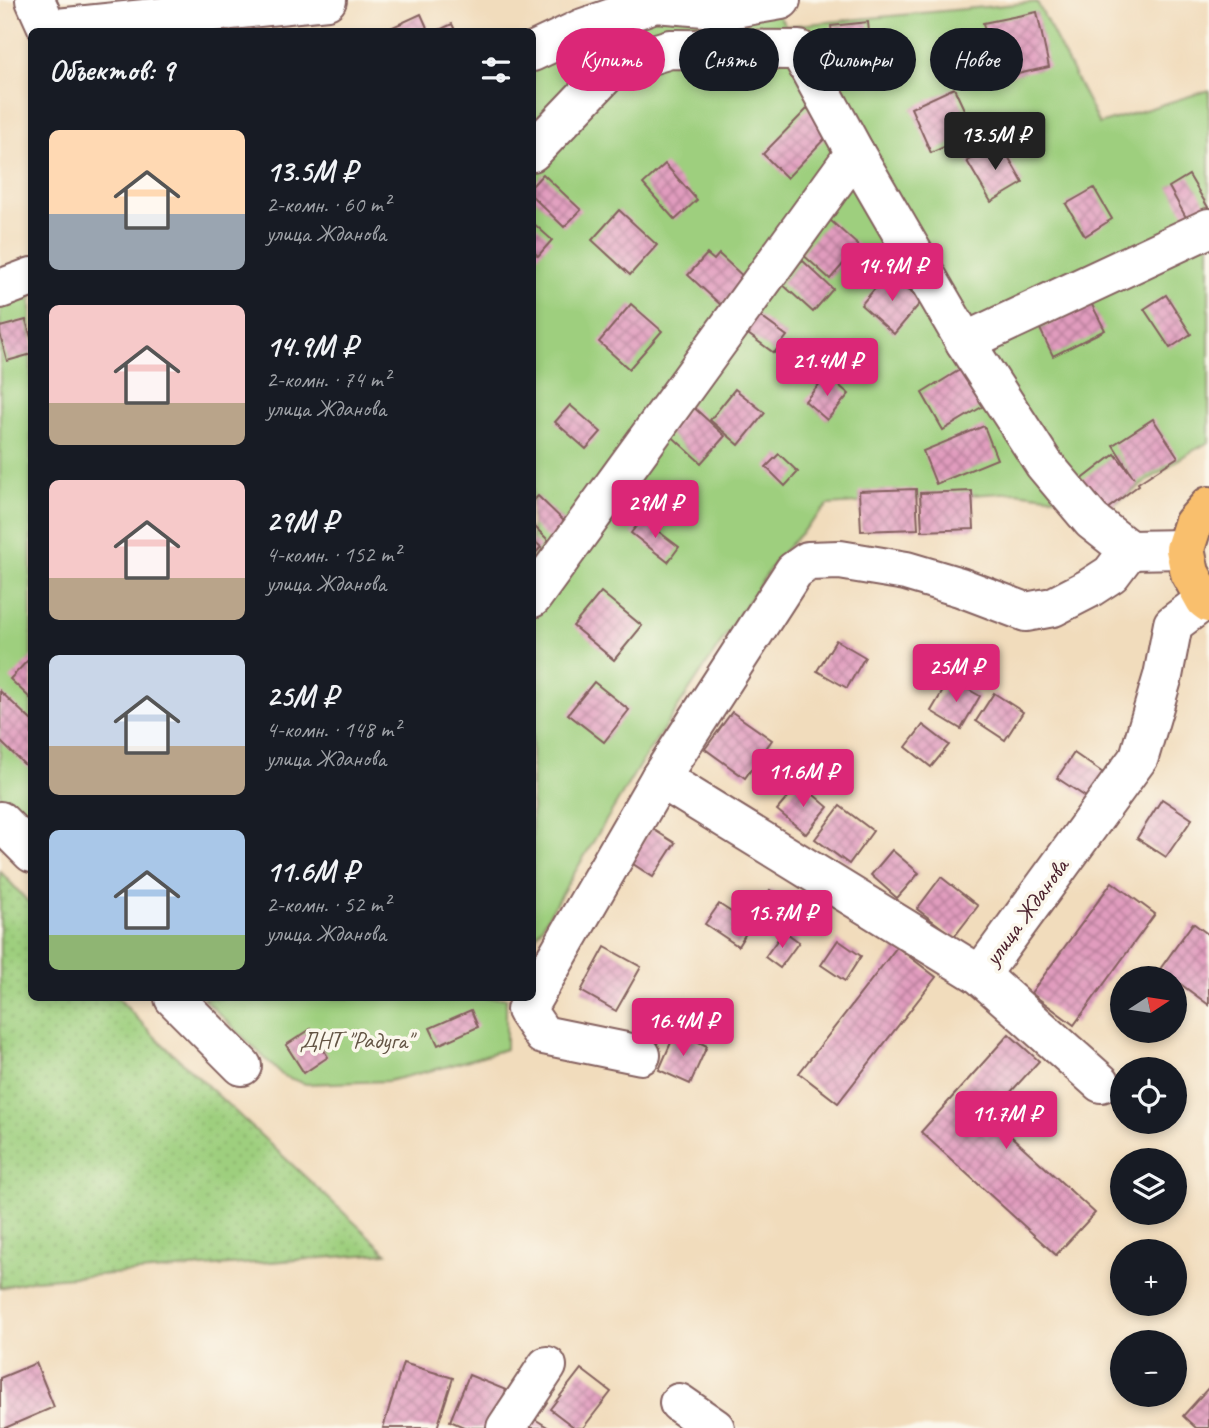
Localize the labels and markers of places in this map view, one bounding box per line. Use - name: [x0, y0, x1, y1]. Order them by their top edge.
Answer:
- pin: 13.5M ₽: [930, 113, 1060, 172]
- pin: 14.9M ₽: [827, 244, 957, 303]
- pin: 21.4M ₽: [762, 338, 892, 398]
- pin: 29M ₽: [606, 480, 704, 540]
- pin: 25M ₽: [907, 644, 1005, 704]
- pin: 11.6M ₽: [738, 750, 868, 809]
- pin: 15.7M ₽: [717, 890, 847, 950]
- pin: 16.4M ₽: [618, 998, 748, 1058]
- pin: 11.7M ₽: [941, 1092, 1071, 1151]

